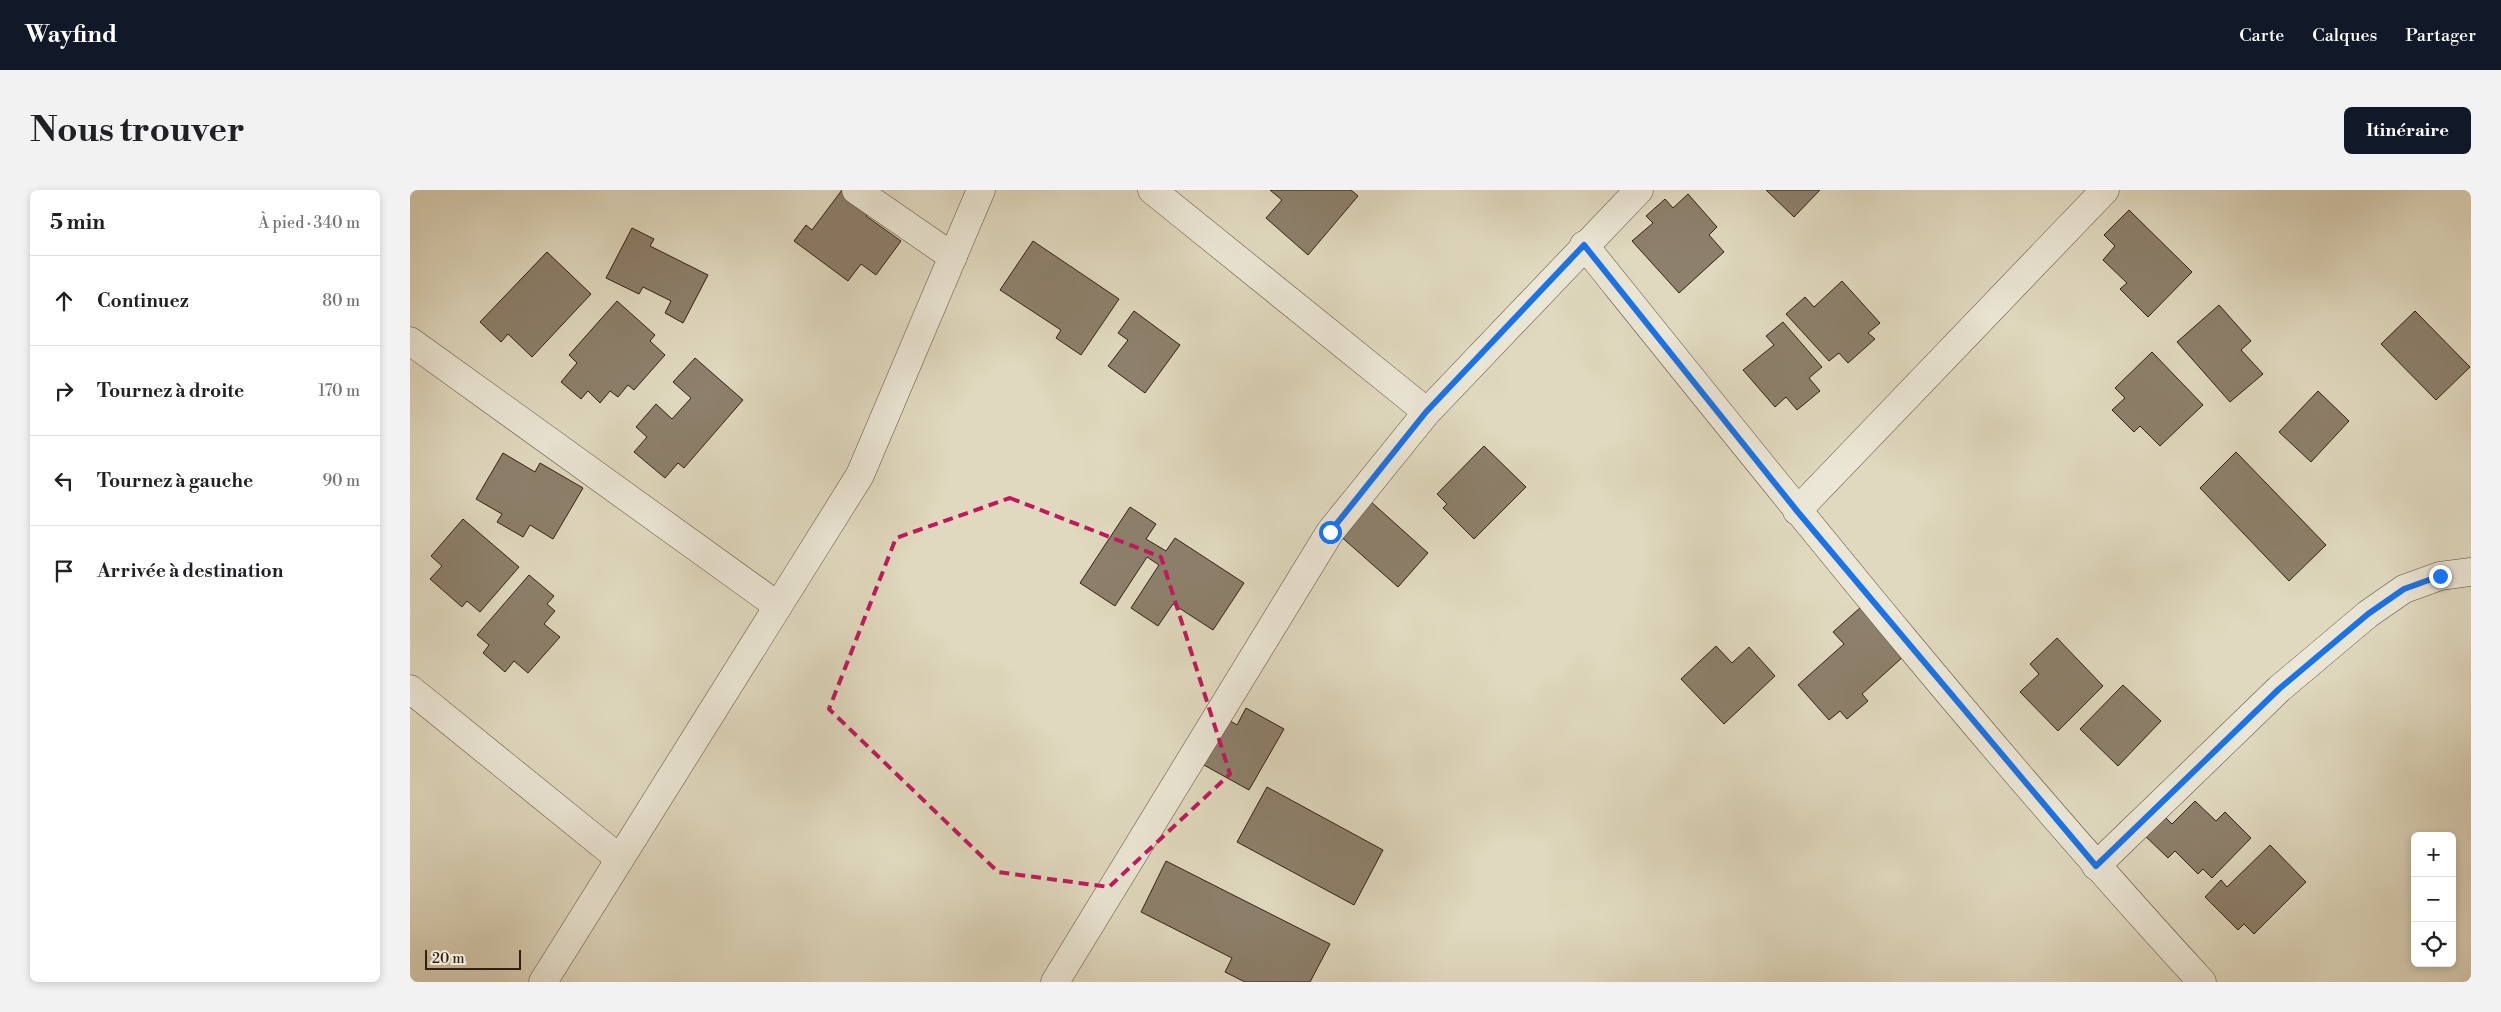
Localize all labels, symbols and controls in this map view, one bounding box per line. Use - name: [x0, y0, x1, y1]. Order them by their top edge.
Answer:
- text: Wayfind: [25, 20, 117, 50]
- text: Carte: [2239, 24, 2284, 47]
- text: Calques: [2312, 24, 2377, 47]
- text: Partager: [2405, 24, 2476, 47]
- button: Itinéraire: [2344, 107, 2471, 154]
- text: Nous trouver: [30, 109, 245, 152]
- text: 5 min: [50, 210, 105, 236]
- text: À pied · 340 m: [258, 213, 360, 233]
- icon: ahead: [50, 287, 78, 315]
- text: Continuez: [97, 289, 189, 313]
- text: 80 m: [322, 291, 360, 311]
- icon: right: [50, 377, 78, 405]
- text: Tournez à droite: [97, 379, 244, 403]
- text: 170 m: [318, 381, 360, 401]
- icon: left: [50, 467, 78, 495]
- text: Tournez à gauche: [97, 469, 253, 493]
- text: 90 m: [322, 471, 360, 491]
- route start: [1319, 521, 1342, 544]
- icon: arrive: [50, 557, 78, 585]
- text: Arrivée à destination: [97, 559, 283, 583]
- route end: [2429, 565, 2452, 588]
- map controls: [2411, 832, 2456, 967]
- button: +: [2411, 832, 2456, 877]
- button: −: [2411, 877, 2456, 922]
- button: locate: [2411, 922, 2456, 967]
- scale bar: [425, 947, 521, 970]
- text: 20 m: [432, 950, 464, 968]

